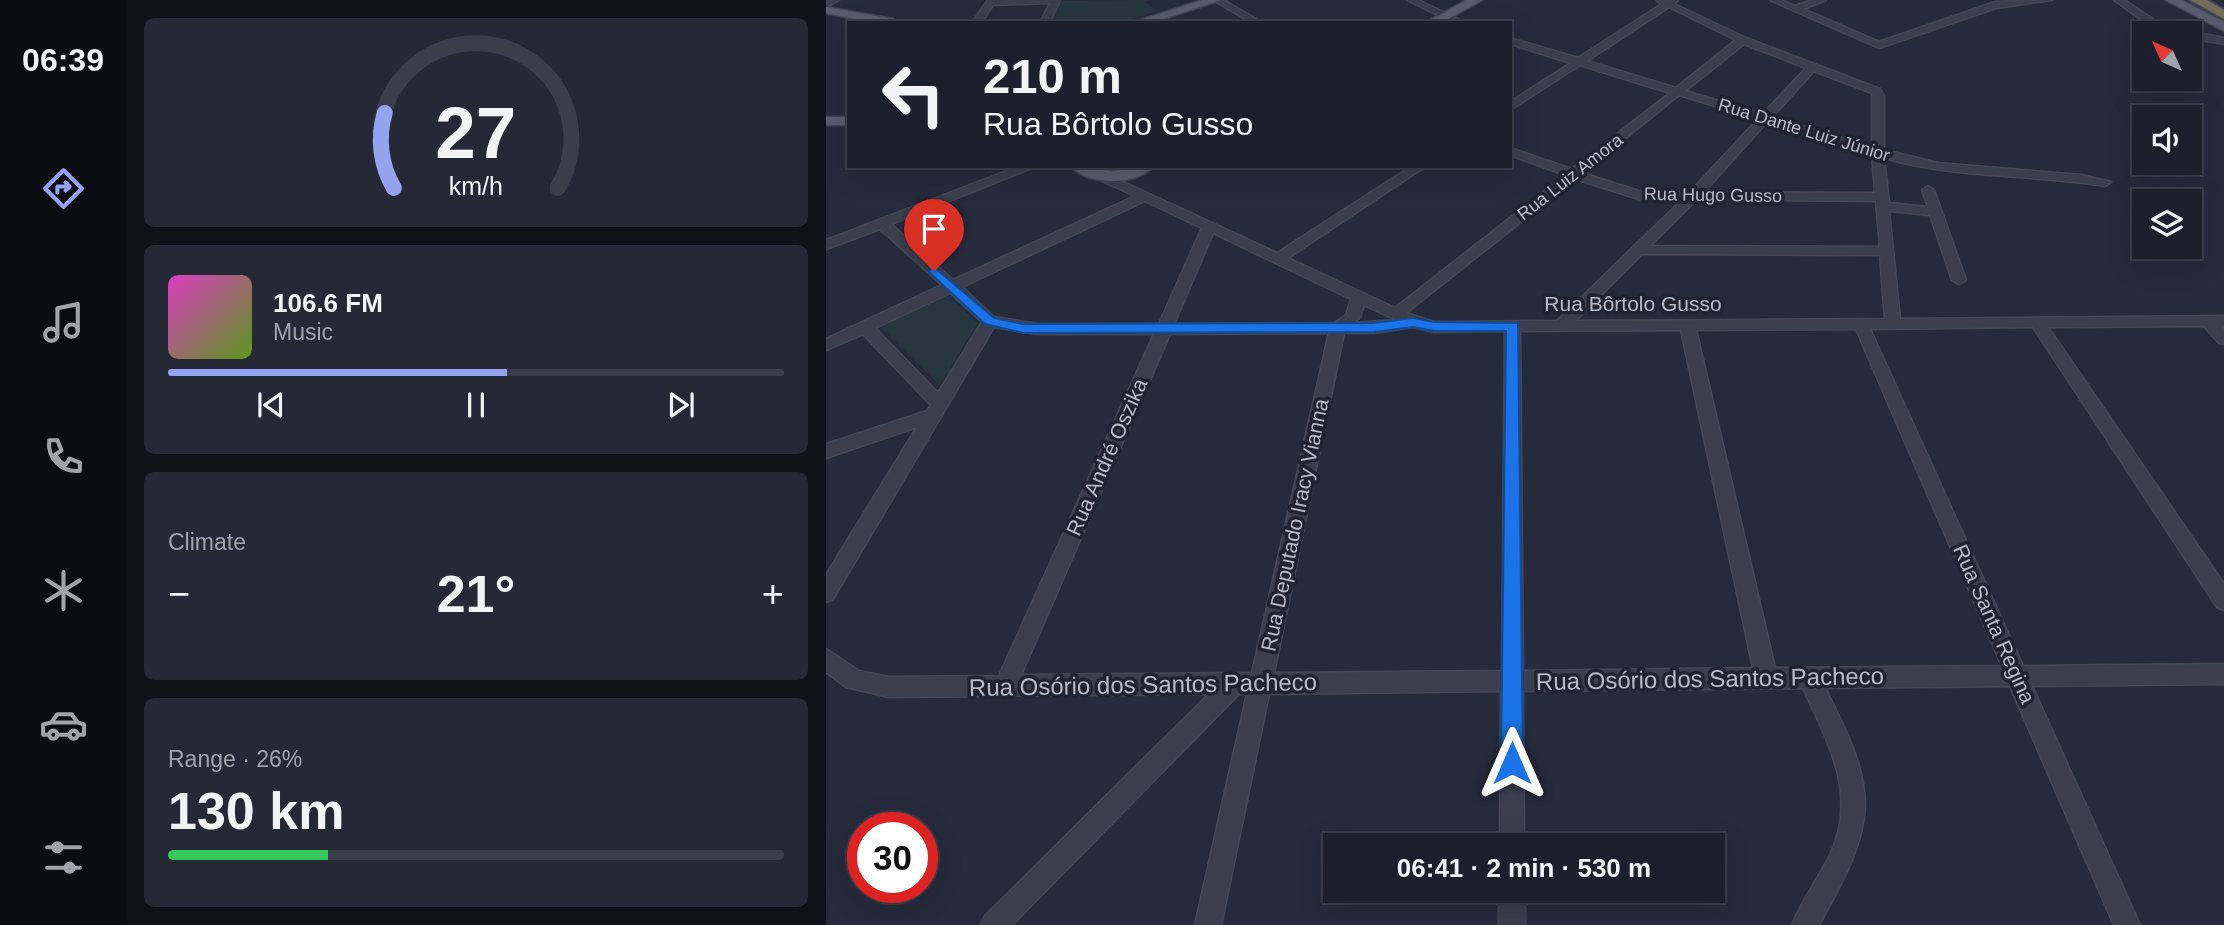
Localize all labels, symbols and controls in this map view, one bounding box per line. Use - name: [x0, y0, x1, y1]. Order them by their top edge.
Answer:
- north arrow: [2132, 21, 2202, 91]
- map controls: [2132, 21, 2202, 259]
- text: 06:39: [22, 42, 104, 78]
- icon: left: [868, 49, 959, 140]
- text: 210 m: [983, 49, 1122, 103]
- text: 27: [436, 93, 516, 174]
- street label: Rua Dante Luiz Júnior: [1716, 94, 1892, 166]
- button: sound: [2132, 105, 2202, 175]
- text: Rua Bôrtolo Gusso: [983, 106, 1253, 142]
- street label: Rua Luiz Amora: [1513, 129, 1627, 224]
- icon: directions: [39, 164, 88, 213]
- text: km/h: [449, 172, 503, 200]
- street label: Rua Hugo Gusso: [1644, 184, 1782, 206]
- button: layers: [2132, 189, 2202, 259]
- pin: [904, 199, 964, 271]
- icon: arrive: [915, 210, 953, 248]
- text: 106.6 FM: [273, 288, 383, 318]
- street label: Rua Bôrtolo Gusso: [1544, 292, 1722, 315]
- icon: music: [39, 298, 88, 347]
- text: Music: [273, 319, 333, 345]
- street label: Rua André Oszika: [1062, 375, 1152, 539]
- icon: previous: [252, 386, 290, 424]
- icon: pause: [457, 386, 495, 424]
- icon: next: [662, 386, 700, 424]
- street label: Rua Deputado Iracy Vianna: [1256, 396, 1333, 653]
- icon: phone: [39, 432, 88, 481]
- text: Climate: [168, 529, 246, 555]
- street label: Rua Santa Regina: [1949, 541, 2040, 707]
- text: 21°: [437, 565, 515, 623]
- icon: climate: [39, 566, 88, 615]
- text: −: [168, 573, 190, 615]
- text: +: [762, 573, 784, 615]
- street label: Rua Osório dos Santos Pacheco: [1536, 662, 1884, 695]
- street label: Rua Osório dos Santos Pacheco: [969, 668, 1317, 701]
- icon: car: [39, 700, 88, 749]
- position arrow: [1475, 726, 1549, 800]
- text: Range · 26%: [168, 746, 302, 772]
- text: 130 km: [168, 782, 344, 840]
- speed limit sign: 30: [847, 812, 938, 903]
- icon: filters: [39, 833, 88, 882]
- text: 06:41 · 2 min · 530 m: [1397, 853, 1651, 883]

